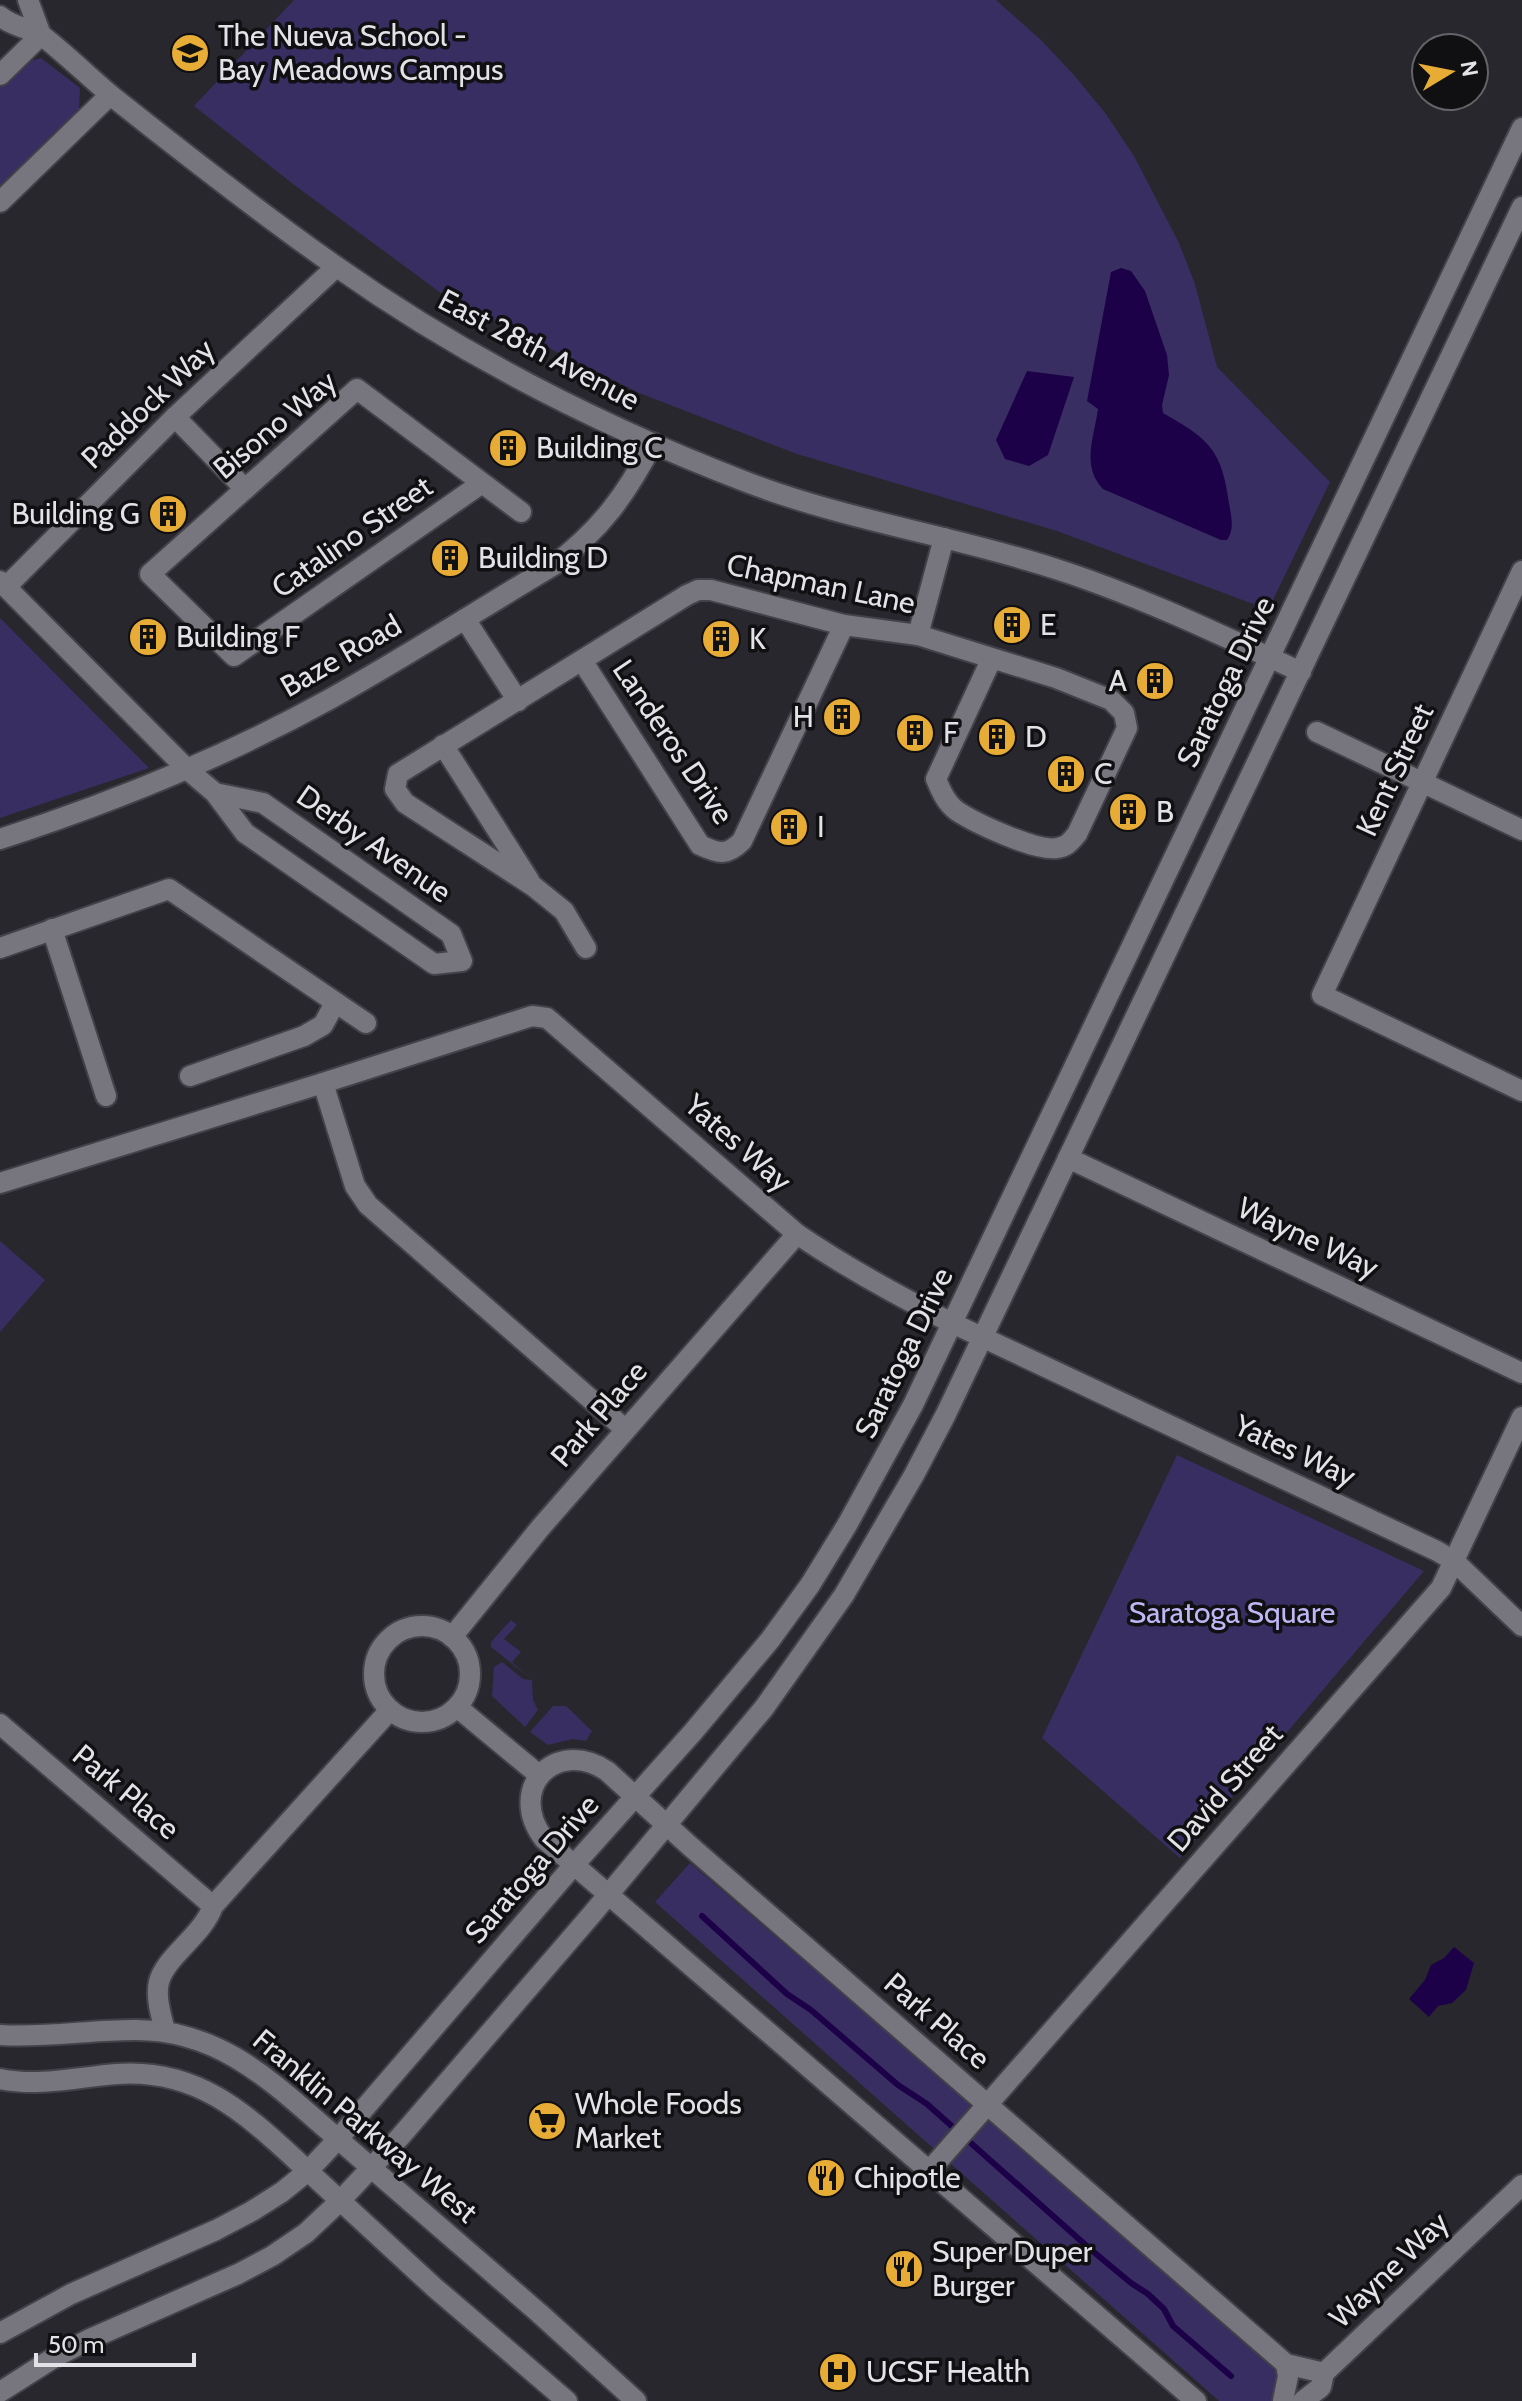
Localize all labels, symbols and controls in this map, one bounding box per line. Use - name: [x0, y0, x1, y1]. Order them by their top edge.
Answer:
- place label: The Nueva School - Bay Meadows Campus: [218, 17, 503, 88]
- school or university icon: The Nueva School - Bay Meadows Campus: [169, 32, 211, 74]
- north arrow: [1410, 32, 1490, 112]
- text: N: [1455, 59, 1484, 79]
- street label: East 28th Avenue: [432, 281, 646, 418]
- street label: Paddock Way: [73, 331, 222, 476]
- street label: Bisono Way: [206, 363, 344, 487]
- building icon: Building C: [487, 427, 529, 469]
- place label: Building C: [536, 429, 663, 466]
- street label: Catalino Street: [264, 468, 439, 606]
- building icon: Building G: [147, 493, 189, 535]
- place label: Building G: [12, 495, 140, 532]
- building icon: Building D: [429, 537, 471, 579]
- place label: Building D: [478, 539, 608, 576]
- street label: Chapman Lane: [724, 545, 919, 622]
- street label: Saratoga Drive: [1168, 590, 1283, 773]
- building icon: E: [991, 604, 1033, 646]
- street label: Baze Road: [274, 606, 408, 705]
- place label: E: [1040, 606, 1057, 643]
- building icon: Building F: [127, 616, 169, 658]
- place label: Building F: [176, 618, 300, 655]
- building icon: K: [700, 618, 742, 660]
- place label: K: [749, 620, 766, 657]
- street label: Landeros Drive: [605, 653, 742, 831]
- building icon: A: [1134, 660, 1176, 702]
- place label: A: [1109, 662, 1128, 699]
- building icon: H: [821, 696, 863, 738]
- place label: H: [793, 698, 814, 735]
- street label: Kent Street: [1348, 698, 1441, 842]
- building icon: F: [894, 712, 936, 754]
- place label: F: [943, 714, 959, 751]
- building icon: D: [976, 716, 1018, 758]
- place label: D: [1025, 718, 1047, 755]
- building icon: C: [1045, 753, 1087, 795]
- place label: C: [1094, 755, 1112, 792]
- street label: Derby Avenue: [290, 777, 459, 910]
- building icon: B: [1107, 791, 1149, 833]
- place label: B: [1156, 793, 1174, 830]
- building icon: I: [768, 806, 810, 848]
- place label: I: [817, 808, 825, 845]
- street label: Yates Way: [676, 1085, 799, 1199]
- street label: Wayne Way: [1232, 1189, 1385, 1286]
- street label: Saratoga Drive: [846, 1261, 961, 1444]
- street label: Park Place: [543, 1353, 655, 1474]
- street label: Yates Way: [1228, 1406, 1362, 1495]
- park label: Saratoga Square: [1129, 1594, 1335, 1631]
- street label: David Street: [1159, 1716, 1290, 1859]
- street label: Park Place: [65, 1736, 187, 1847]
- street label: Saratoga Drive: [457, 1787, 606, 1951]
- street label: Park Place: [877, 1965, 998, 2077]
- street label: Franklin Parkway West: [246, 2021, 485, 2230]
- place label: Whole Foods Market: [575, 2085, 742, 2156]
- supermarket icon: Whole Foods Market: [526, 2100, 568, 2142]
- restaurant icon: Chipotle: [805, 2157, 847, 2199]
- place label: Chipotle: [854, 2159, 961, 2196]
- street label: Wayne Way: [1321, 2204, 1456, 2335]
- place label: Super Duper Burger: [932, 2233, 1093, 2304]
- restaurant icon: Super Duper Burger: [883, 2248, 925, 2290]
- scale bar: [36, 2317, 194, 2367]
- text: 50 m: [48, 2330, 104, 2359]
- hospital icon: UCSF Health: [817, 2351, 859, 2393]
- place label: UCSF Health: [866, 2353, 1030, 2390]

